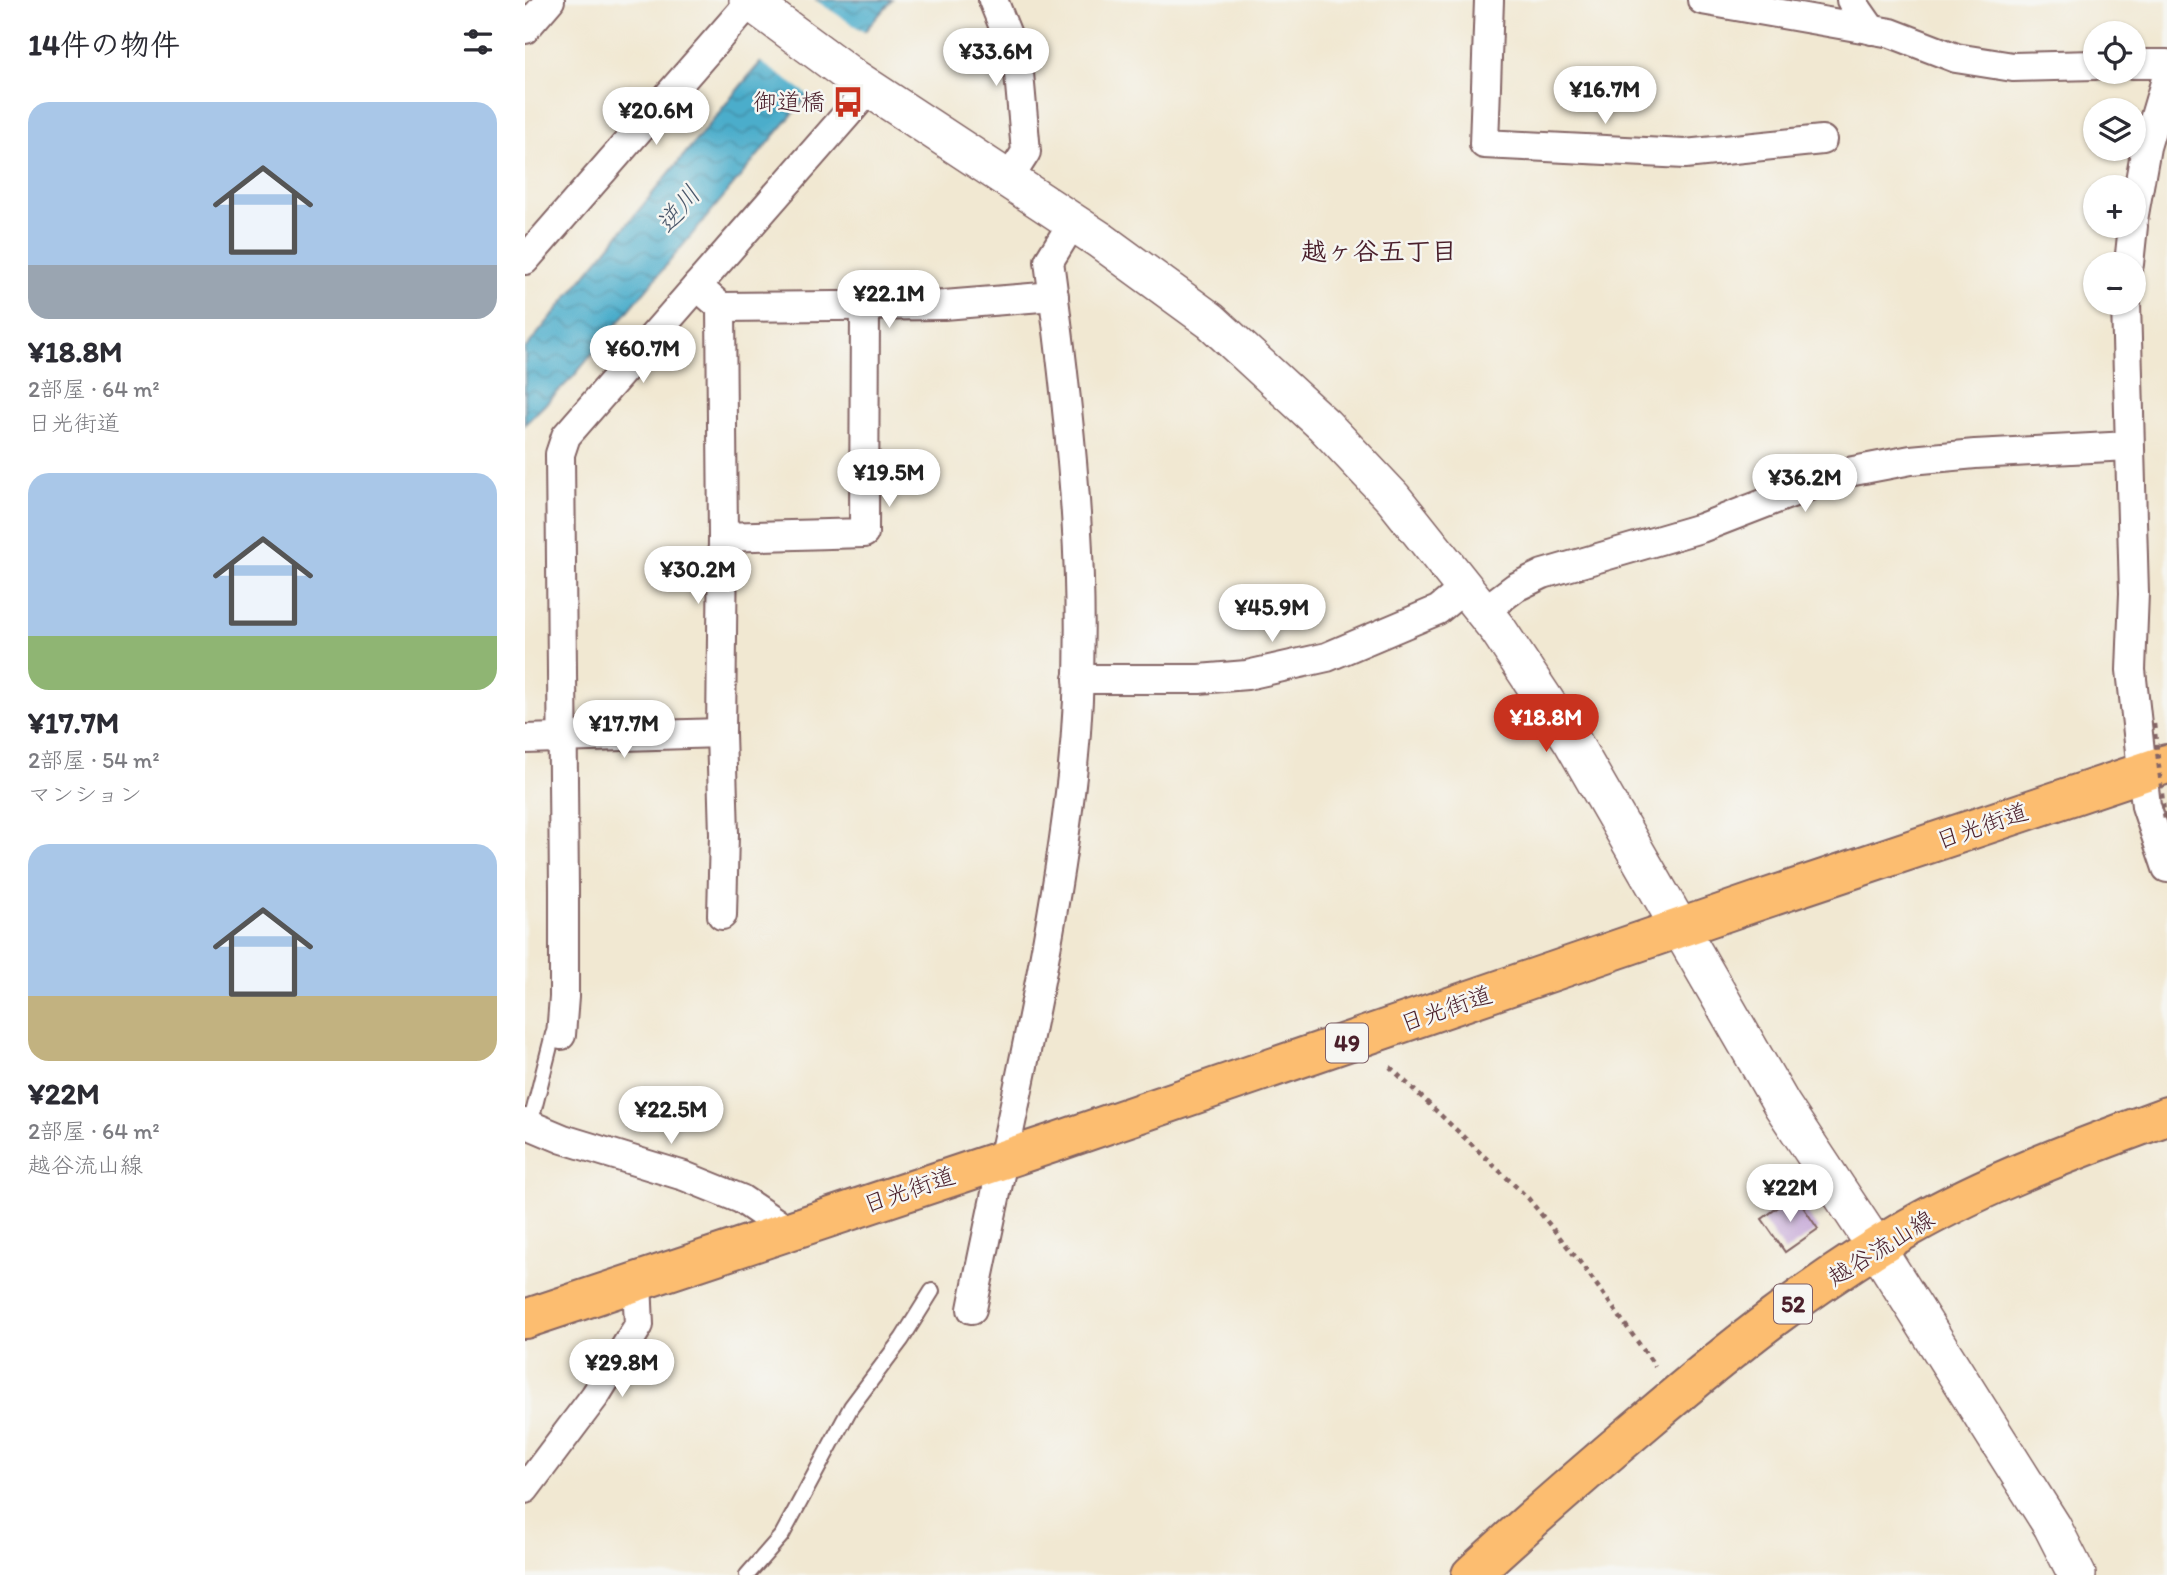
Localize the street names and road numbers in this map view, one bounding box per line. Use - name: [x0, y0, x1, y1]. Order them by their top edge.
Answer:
- street label: 日光街道: [1932, 796, 2032, 855]
- street label: 日光街道: [1396, 979, 1496, 1038]
- road number: 49: [1326, 1024, 1368, 1062]
- street label: 日光街道: [859, 1160, 959, 1219]
- street label: 越谷流山線: [1822, 1203, 1939, 1292]
- road number: 52: [1774, 1284, 1812, 1324]

